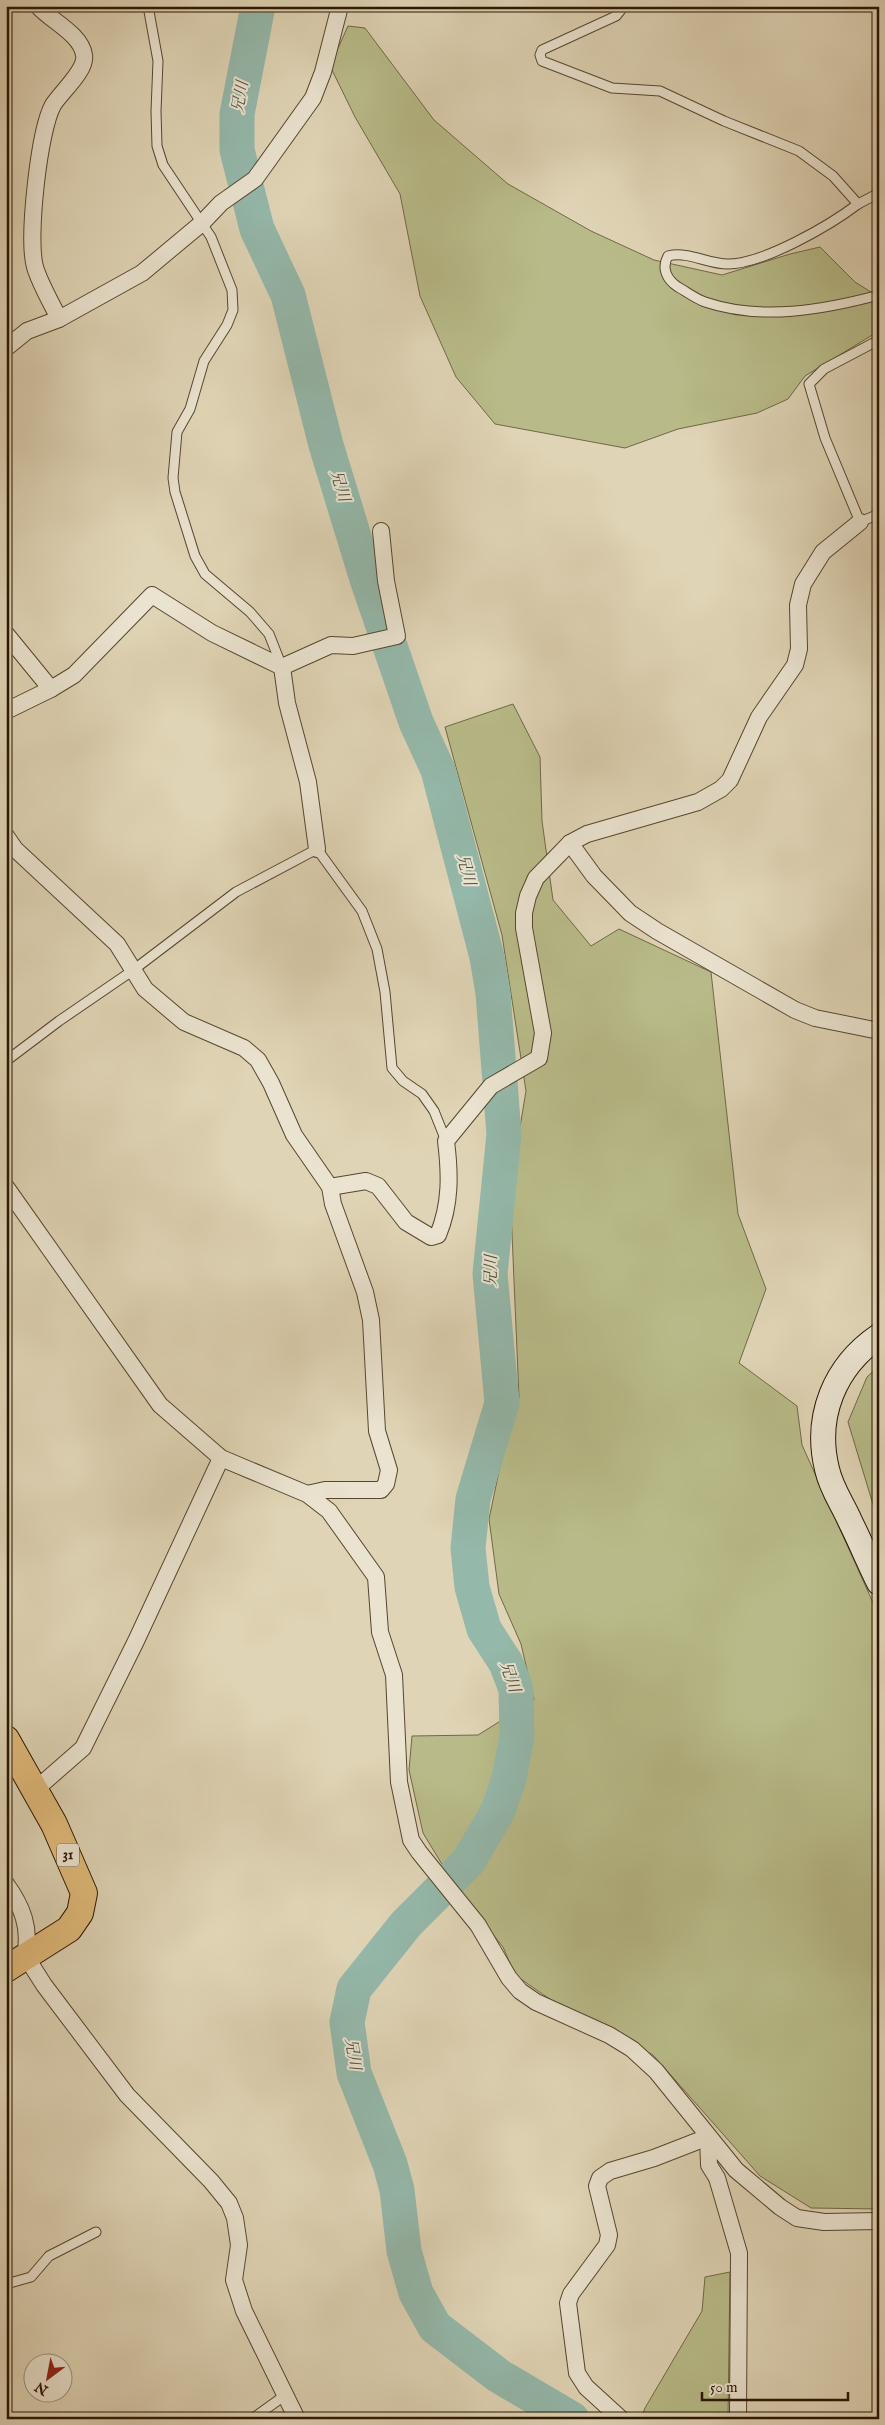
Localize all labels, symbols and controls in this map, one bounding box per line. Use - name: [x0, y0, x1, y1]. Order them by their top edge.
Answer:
- water label: 兄川: [228, 78, 254, 115]
- water label: 兄川: [325, 468, 354, 506]
- water label: 兄川: [451, 852, 479, 890]
- water label: 兄川: [482, 1253, 502, 1287]
- water label: 兄川: [494, 1659, 524, 1697]
- road number: 31: [57, 1844, 79, 1866]
- water label: 兄川: [340, 2037, 365, 2073]
- north arrow: [22, 2352, 72, 2402]
- scale bar: [702, 2370, 849, 2402]
- text: N: [32, 2377, 52, 2400]
- text: 50 m: [710, 2378, 738, 2397]

